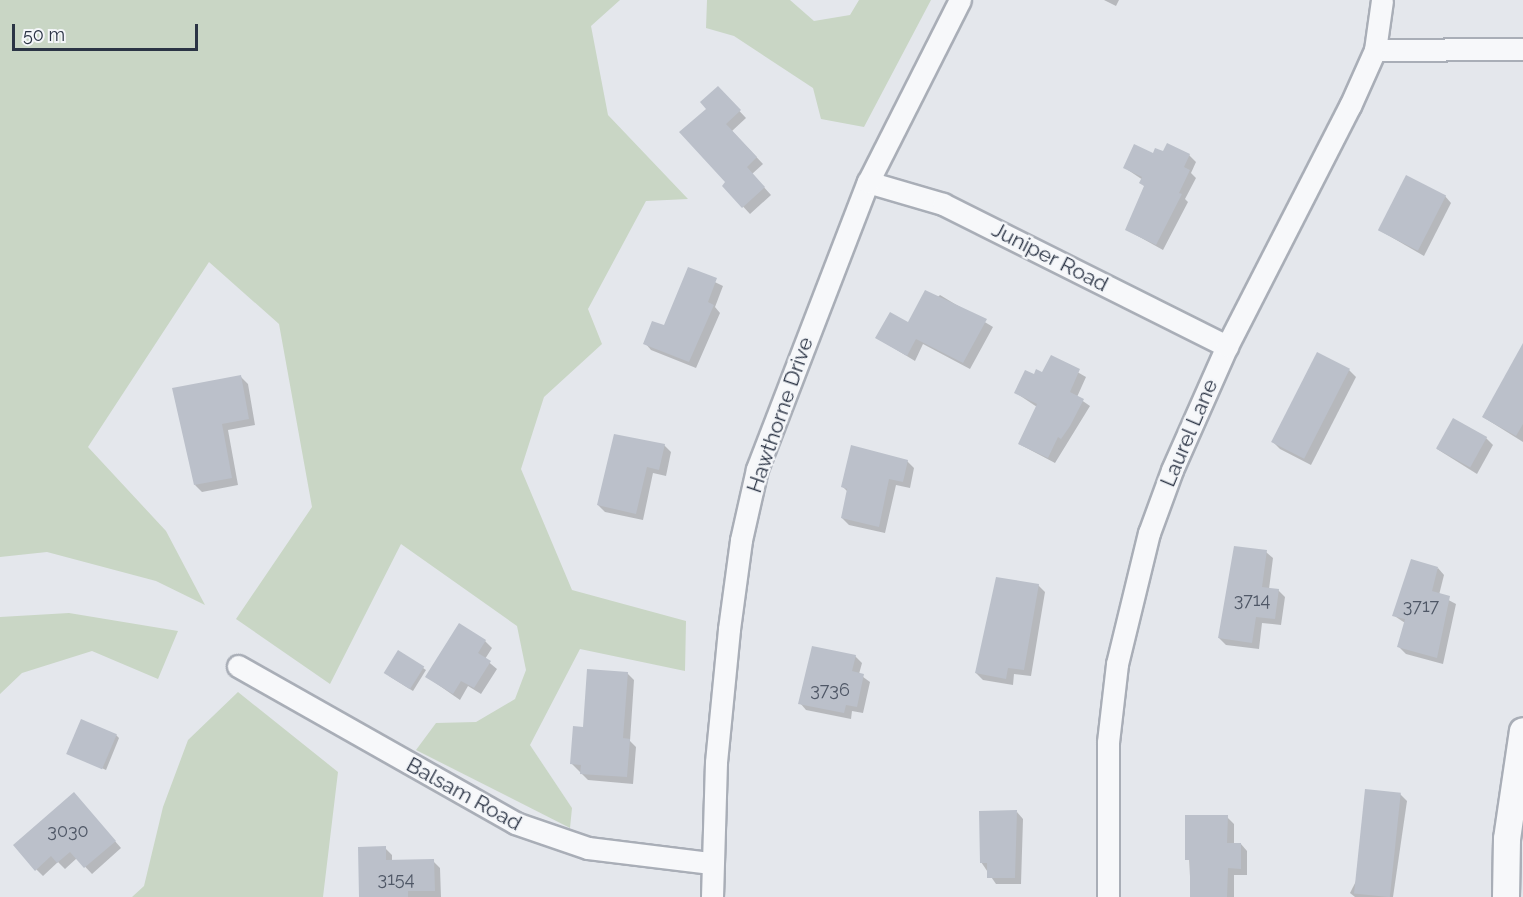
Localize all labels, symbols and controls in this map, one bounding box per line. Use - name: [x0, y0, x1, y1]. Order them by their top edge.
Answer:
- scale bar: [15, 12, 201, 50]
- text: 50 m: [23, 24, 65, 45]
- street label: Juniper Road: [987, 217, 1113, 297]
- street label: Hawthorne Drive: [742, 334, 818, 496]
- street label: Laurel Lane: [1155, 375, 1223, 491]
- house number: 3714: [1234, 589, 1270, 611]
- house number: 3717: [1403, 595, 1439, 617]
- house number: 3736: [810, 679, 850, 701]
- street label: Balsam Road: [402, 752, 526, 836]
- house number: 3030: [47, 820, 89, 842]
- house number: 3154: [378, 868, 414, 890]

